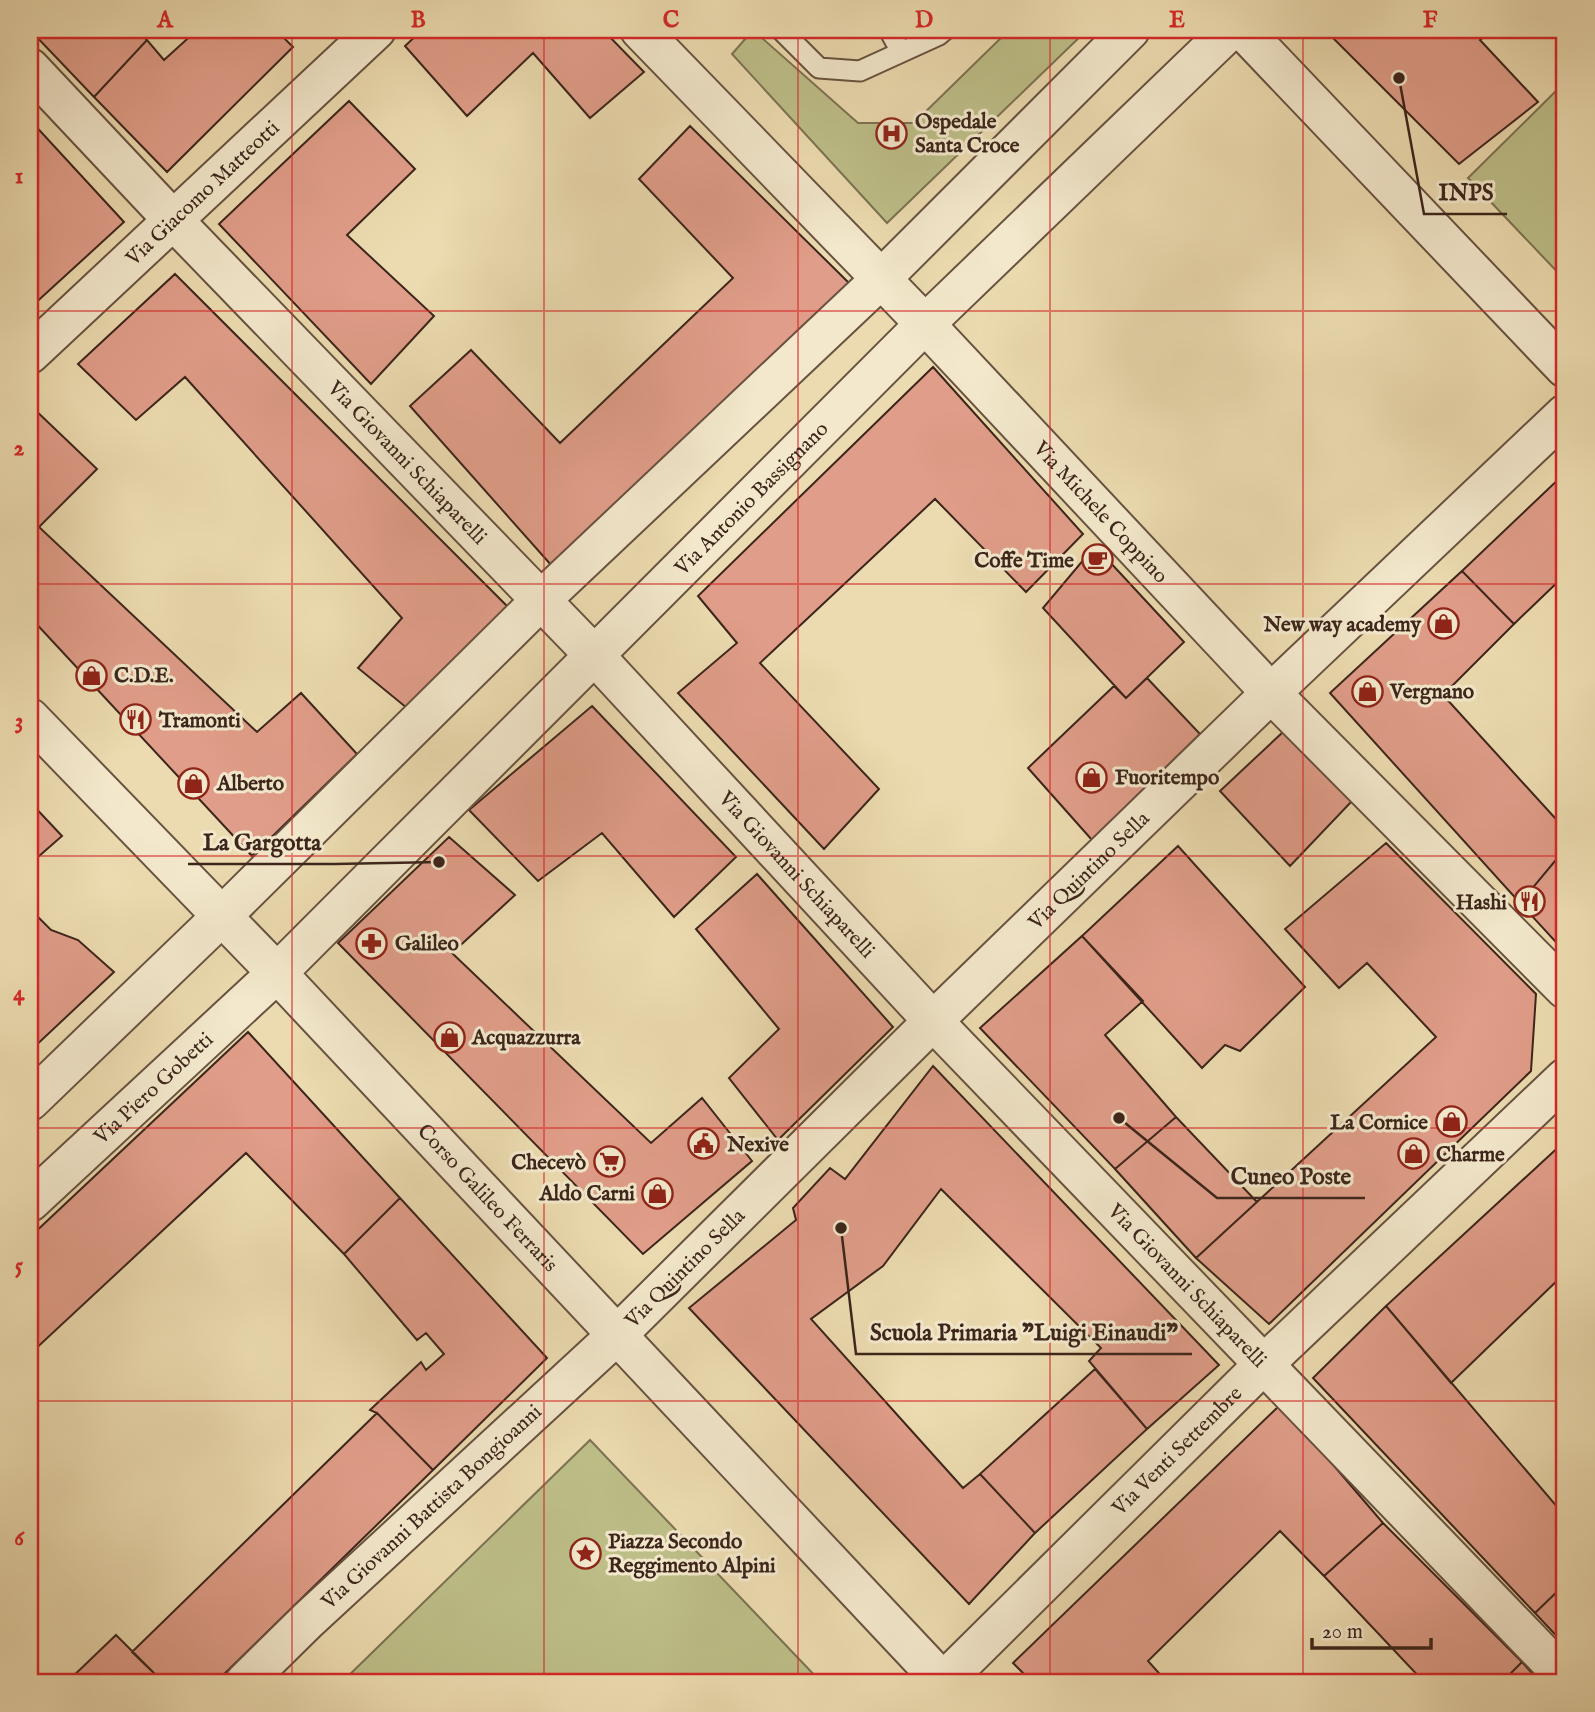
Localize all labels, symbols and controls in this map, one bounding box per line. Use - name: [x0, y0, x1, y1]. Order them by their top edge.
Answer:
- text: A: [156, 6, 174, 35]
- text: B: [410, 6, 426, 35]
- text: C: [663, 6, 680, 35]
- text: D: [915, 6, 933, 35]
- text: E: [1169, 6, 1185, 35]
- text: F: [1423, 6, 1438, 35]
- place label: Ospedale Santa Croce: [915, 109, 1020, 160]
- street label: Via Giacomo Matteotti: [120, 115, 286, 273]
- hospital icon: Ospedale Santa Croce: [875, 116, 909, 150]
- text: 1: [15, 162, 23, 191]
- callout: INPS: [1424, 170, 1507, 214]
- text: INPS: [1439, 179, 1494, 208]
- street label: Via Giovanni Schiaparelli: [320, 375, 492, 551]
- street label: Via Antonio Bassignano: [669, 416, 835, 583]
- text: 2: [14, 434, 25, 463]
- street label: Via Michele Coppino: [1026, 435, 1173, 590]
- cafe icon: Coffe Time: [1080, 543, 1114, 577]
- place label: Coffe Time: [974, 548, 1074, 575]
- shop icon: New way academy: [1427, 607, 1461, 641]
- place label: New way academy: [1262, 612, 1422, 639]
- shop icon: C.D.E.: [74, 658, 108, 692]
- place label: C.D.E.: [114, 663, 173, 690]
- shop icon: Vergnano: [1350, 674, 1384, 708]
- place label: Vergnano: [1389, 679, 1475, 706]
- restaurant icon: Tramonti: [119, 703, 153, 737]
- text: 3: [15, 707, 23, 736]
- place label: Tramonti: [158, 708, 241, 735]
- shop icon: Fuoritempo: [1075, 760, 1109, 794]
- place label: Fuoritempo: [1115, 765, 1220, 792]
- shop icon: Alberto: [177, 766, 211, 800]
- place label: Alberto: [216, 771, 285, 798]
- street label: Via Giovanni Schiaparelli: [711, 785, 880, 964]
- street label: Via Quintino Sella: [1022, 805, 1157, 937]
- callout: La Gargotta: [188, 820, 335, 864]
- text: La Gargotta: [203, 829, 322, 858]
- restaurant icon: Hashi: [1513, 885, 1547, 919]
- place label: Hashi: [1456, 890, 1507, 917]
- pharmacy icon: Galileo: [355, 926, 389, 960]
- place label: Galileo: [395, 931, 459, 958]
- text: 4: [13, 979, 25, 1008]
- shop icon: Acquazzurra: [432, 1020, 466, 1054]
- place label: Acquazzurra: [471, 1025, 581, 1052]
- street label: Via Piero Gobetti: [88, 1027, 219, 1151]
- shop icon: La Cornice: [1434, 1105, 1468, 1139]
- place label: La Cornice: [1330, 1110, 1428, 1137]
- street label: Corso Galileo Ferraris: [411, 1119, 563, 1278]
- public building icon: Nexive: [687, 1127, 721, 1161]
- place label: Nexive: [726, 1132, 789, 1159]
- shop icon: Charme: [1396, 1137, 1430, 1171]
- place label: Charme: [1436, 1142, 1505, 1169]
- supermarket icon: Checevò: [592, 1145, 626, 1179]
- place label: Checevò: [511, 1150, 587, 1177]
- callout: Cuneo Poste: [1217, 1154, 1365, 1198]
- text: Cuneo Poste: [1231, 1163, 1352, 1192]
- shop icon: Aldo Carni: [641, 1176, 675, 1210]
- place label: Aldo Carni: [538, 1181, 635, 1208]
- street label: Via Giovanni Schiaparelli: [1101, 1198, 1272, 1374]
- street label: Via Quintino Sella: [619, 1203, 752, 1335]
- text: 5: [15, 1252, 24, 1281]
- callout: Scuola Primaria "Luigi Einaudi": [856, 1310, 1192, 1354]
- text: Scuola Primaria "Luigi Einaudi": [870, 1319, 1178, 1348]
- street label: Via Venti Settembre: [1106, 1381, 1249, 1523]
- street label: Via Giovanni Battista Bongioanni: [316, 1399, 548, 1616]
- text: 6: [14, 1524, 25, 1553]
- place label: Piazza Secondo Reggimento Alpini: [608, 1529, 776, 1580]
- place icon: Piazza Secondo Reggimento Alpini: [568, 1536, 602, 1570]
- scale bar: [1312, 1607, 1430, 1651]
- text: 20 m: [1322, 1619, 1363, 1646]

